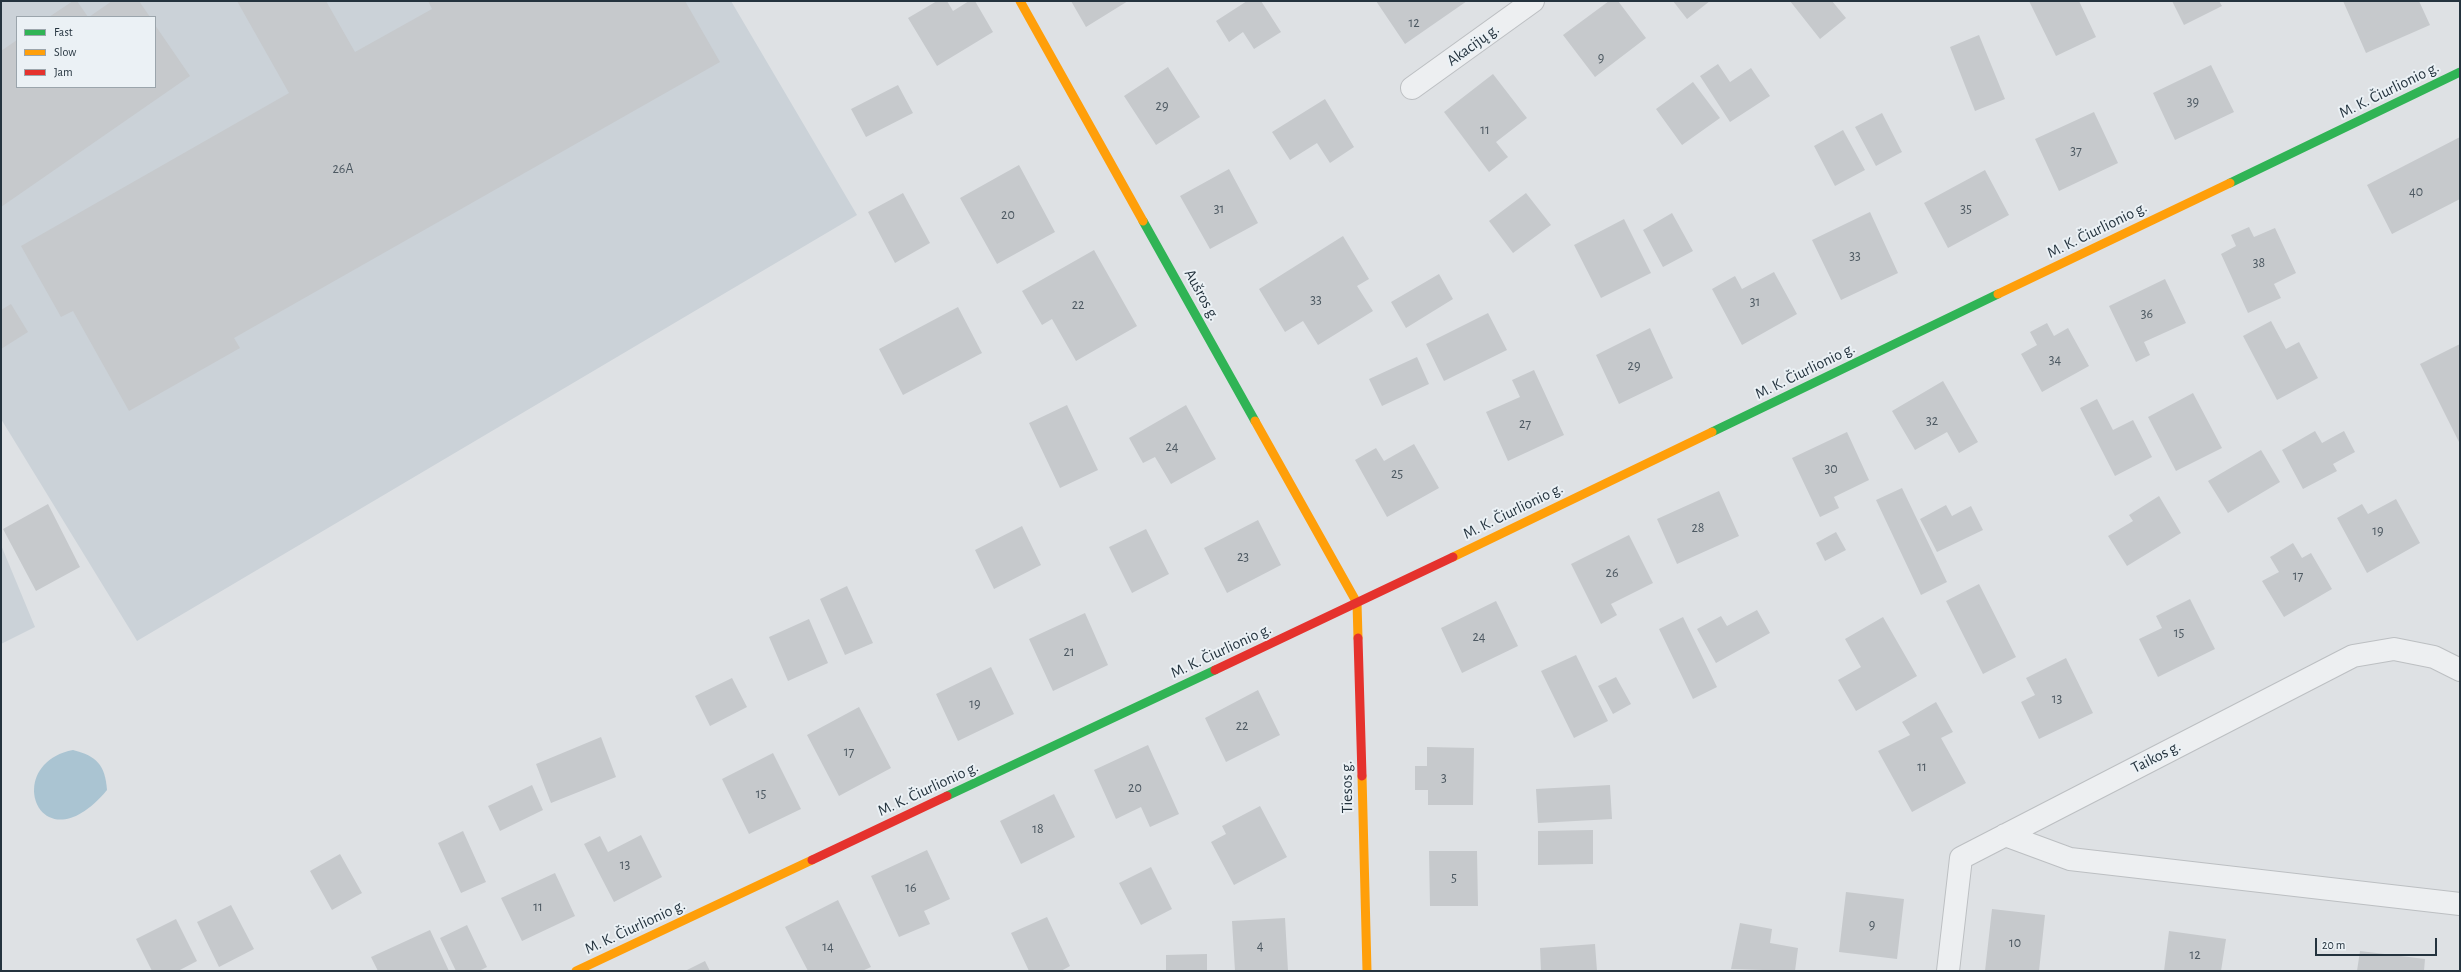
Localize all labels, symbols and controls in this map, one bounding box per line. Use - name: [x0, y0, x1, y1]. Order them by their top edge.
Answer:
- house number: 12: [1408, 15, 1420, 31]
- legend: [16, 16, 156, 88]
- street label: Akacijų g.: [1443, 20, 1503, 70]
- text: Fast: [54, 26, 73, 38]
- text: Slow: [54, 46, 76, 58]
- house number: 9: [1598, 50, 1604, 66]
- street label: M. K. Čiurlionio g.: [2336, 57, 2442, 123]
- text: Jam: [54, 66, 73, 78]
- house number: 39: [2187, 94, 2199, 110]
- house number: 29: [1156, 98, 1168, 114]
- house number: 11: [1480, 122, 1490, 138]
- house number: 37: [2070, 143, 2082, 159]
- house number: 26A: [332, 161, 354, 177]
- house number: 40: [2409, 184, 2423, 200]
- street label: M. K. Čiurlionio g.: [2044, 197, 2150, 263]
- house number: 31: [1214, 201, 1224, 217]
- house number: 35: [1960, 201, 1972, 217]
- house number: 20: [1001, 207, 1015, 223]
- house number: 33: [1849, 248, 1861, 264]
- house number: 38: [2253, 255, 2265, 271]
- street label: Aušros g.: [1180, 266, 1224, 324]
- house number: 33: [1310, 292, 1322, 308]
- house number: 31: [1750, 294, 1760, 310]
- house number: 22: [1072, 297, 1084, 313]
- house number: 36: [2141, 306, 2153, 322]
- street label: M. K. Čiurlionio g.: [1752, 338, 1858, 404]
- house number: 34: [2049, 352, 2061, 368]
- house number: 29: [1628, 358, 1640, 374]
- house number: 32: [1926, 413, 1938, 429]
- house number: 27: [1519, 416, 1531, 432]
- house number: 24: [1165, 439, 1179, 455]
- house number: 30: [1824, 461, 1838, 477]
- house number: 25: [1391, 466, 1403, 482]
- street label: M. K. Čiurlionio g.: [1460, 478, 1566, 544]
- house number: 28: [1691, 520, 1705, 536]
- house number: 19: [2372, 523, 2384, 539]
- house number: 23: [1237, 549, 1249, 565]
- house number: 26: [1606, 565, 1618, 581]
- house number: 17: [2293, 568, 2303, 584]
- street label: M. K. Čiurlionio g.: [1168, 619, 1274, 683]
- house number: 15: [2174, 625, 2184, 641]
- house number: 24: [1472, 629, 1486, 645]
- house number: 21: [1063, 644, 1075, 660]
- house number: 13: [2052, 691, 2062, 707]
- house number: 19: [969, 696, 981, 712]
- house number: 22: [1236, 718, 1248, 734]
- street label: Taikos g.: [2128, 736, 2184, 778]
- house number: 17: [844, 744, 854, 760]
- street label: M. K. Čiurlionio g.: [875, 757, 981, 821]
- house number: 11: [1917, 759, 1927, 775]
- street label: Tiesos g.: [1337, 760, 1357, 814]
- house number: 3: [1441, 770, 1447, 786]
- house number: 20: [1128, 780, 1142, 796]
- house number: 15: [756, 786, 766, 802]
- house number: 18: [1032, 821, 1044, 837]
- house number: 13: [620, 857, 630, 873]
- house number: 5: [1451, 870, 1457, 886]
- house number: 16: [905, 880, 917, 896]
- street label: M. K. Čiurlionio g.: [582, 895, 688, 959]
- house number: 11: [533, 899, 543, 915]
- house number: 9: [1869, 917, 1875, 933]
- scale bar: [2317, 930, 2439, 956]
- house number: 10: [2009, 935, 2021, 951]
- house number: 4: [1257, 938, 1263, 954]
- house number: 14: [822, 939, 834, 955]
- text: 20 m: [2322, 939, 2345, 951]
- house number: 12: [2189, 947, 2201, 963]

